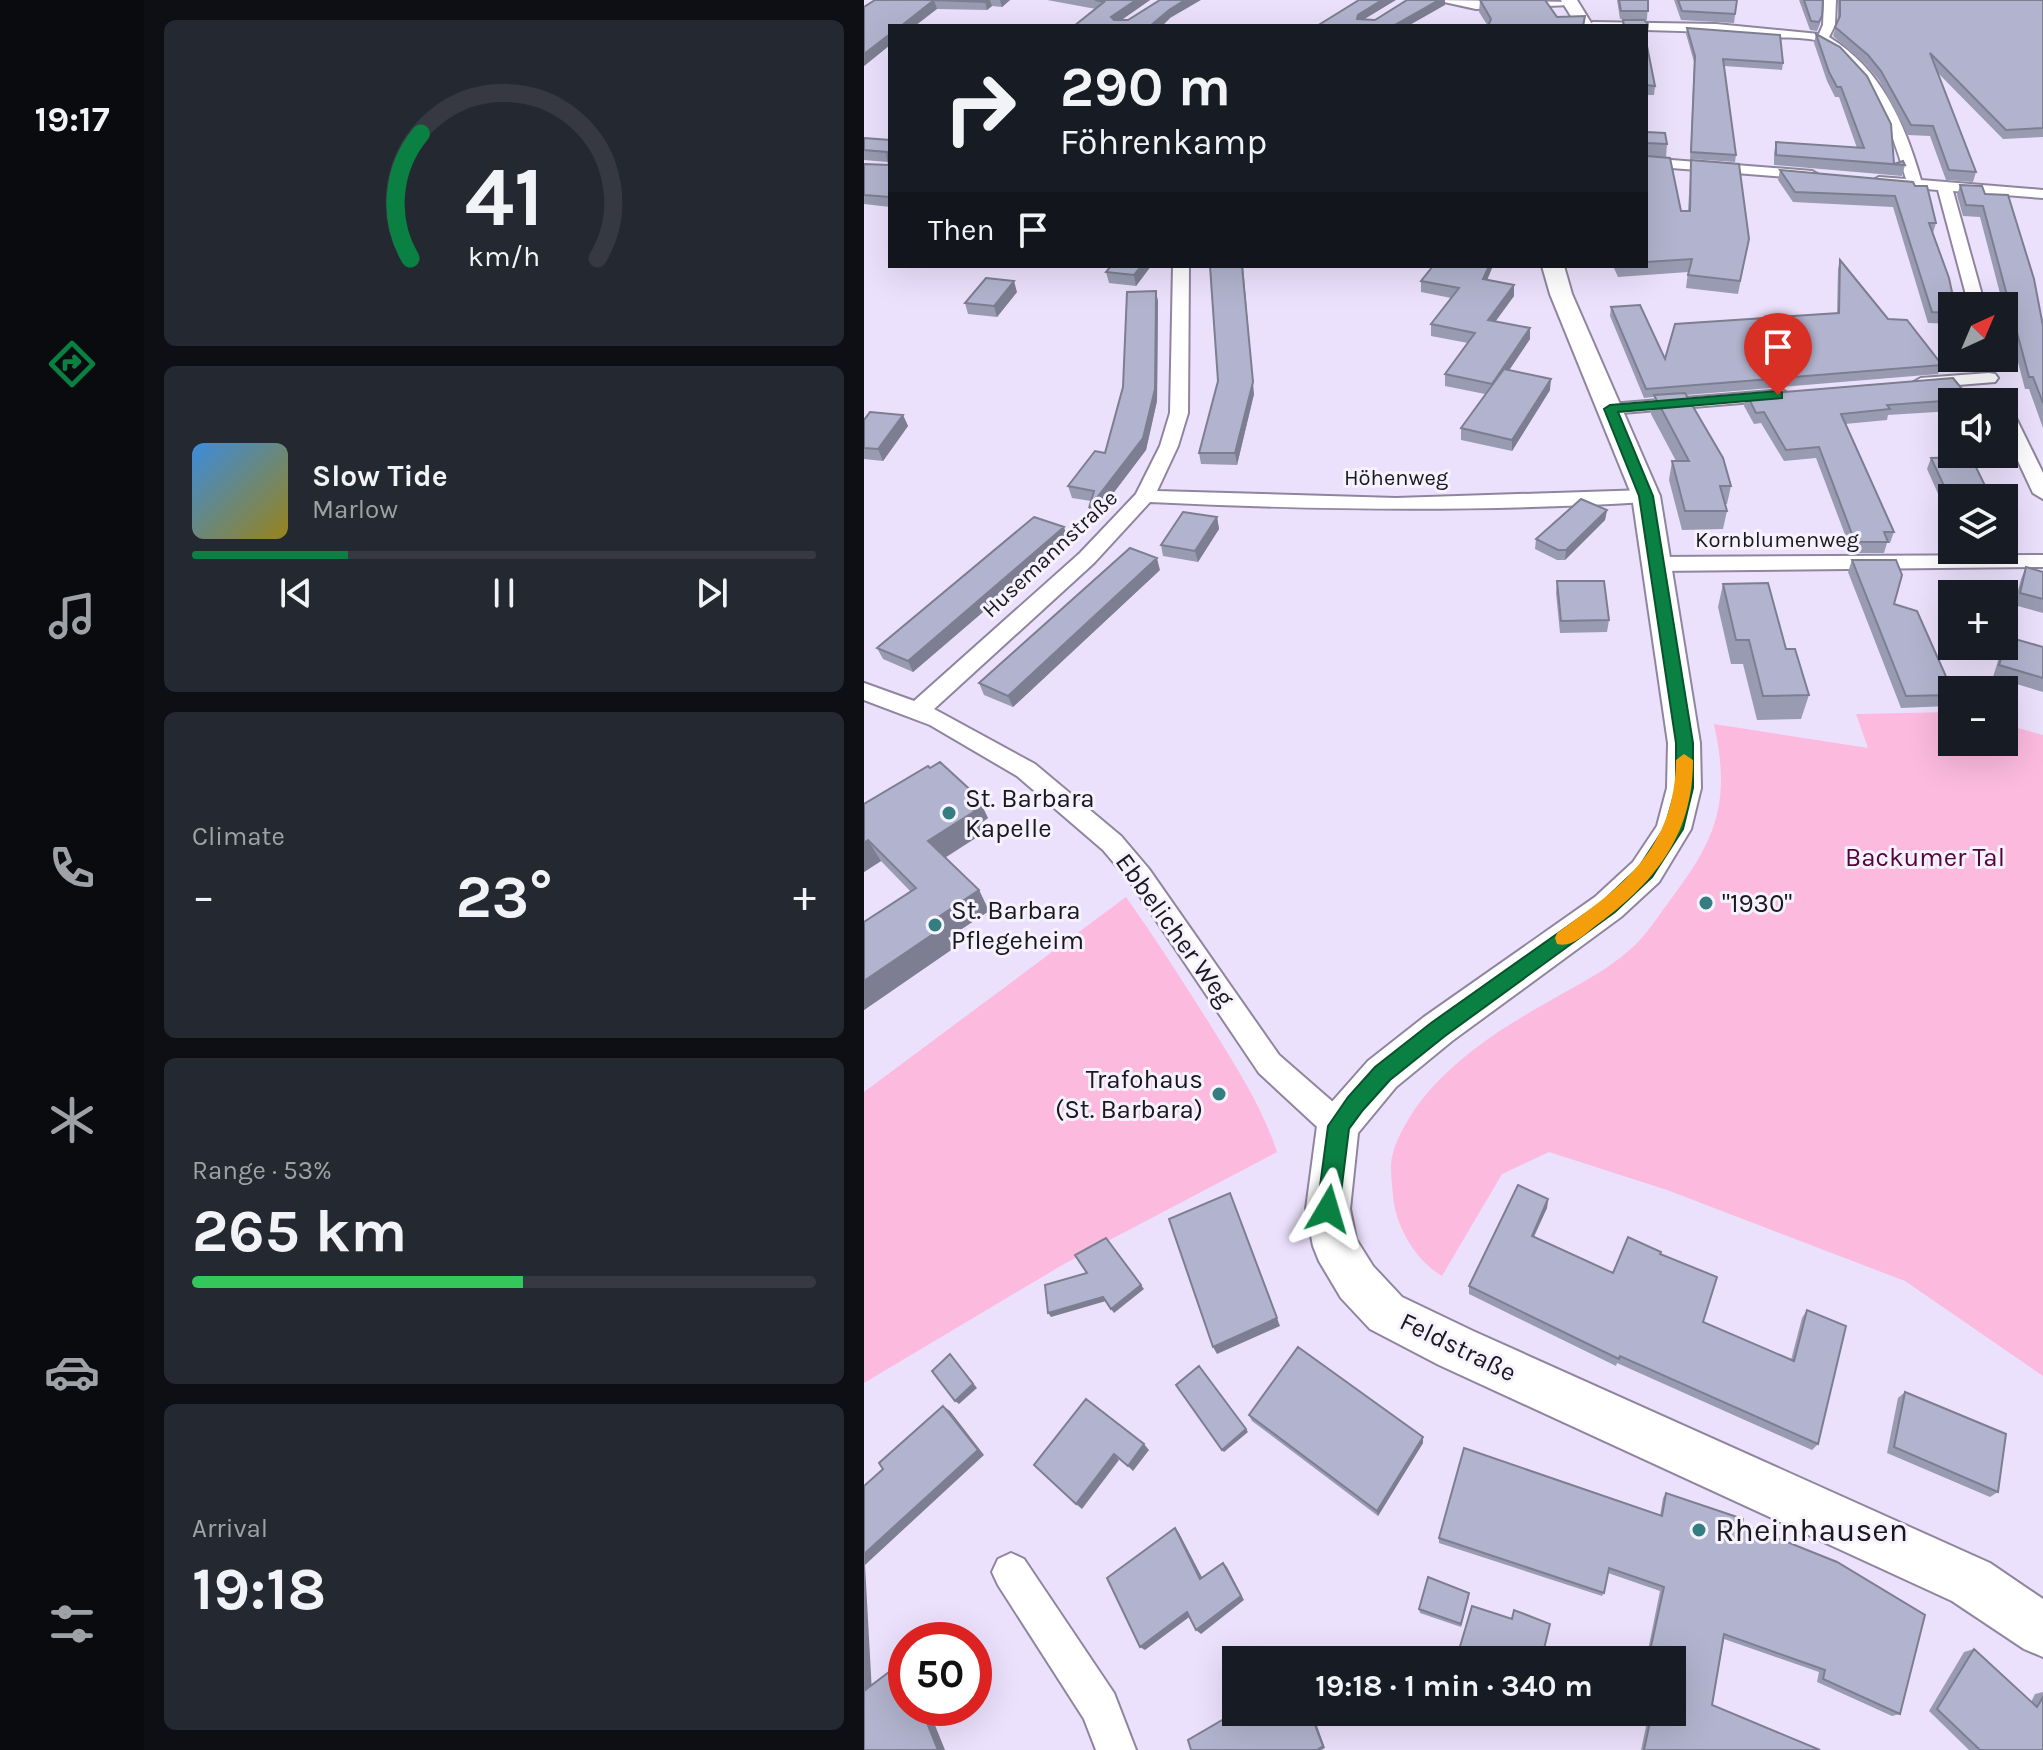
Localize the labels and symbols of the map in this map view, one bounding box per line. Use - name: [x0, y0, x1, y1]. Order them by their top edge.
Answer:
- north arrow: [1938, 292, 2018, 372]
- pin: [1744, 313, 1812, 395]
- street label: Höhenweg: [1344, 465, 1449, 491]
- street label: Husemannstraße: [977, 485, 1123, 623]
- street label: Kornblumenweg: [1695, 527, 1860, 553]
- place label: St. Barbara Kapelle: [965, 783, 1095, 844]
- marker: St. Barbara Kapelle: [940, 804, 958, 822]
- park label: Backumer Tal: [1845, 842, 2005, 873]
- street label: Ebbelicher Weg: [1109, 847, 1241, 1013]
- place label: "1930": [1722, 888, 1792, 919]
- marker: "1930": [1697, 894, 1715, 912]
- place label: St. Barbara Pflegeheim: [951, 895, 1084, 956]
- marker: St. Barbara Pflegeheim: [926, 916, 944, 934]
- place label: Trafohaus (St. Barbara): [1055, 1064, 1203, 1125]
- marker: Trafohaus (St. Barbara): [1210, 1085, 1228, 1103]
- position arrow: [1286, 1167, 1370, 1251]
- street label: Feldstraße: [1395, 1306, 1521, 1388]
- place label: Rheinhausen: [1715, 1512, 1908, 1549]
- marker: Rheinhausen: [1690, 1521, 1708, 1539]
- speed limit sign: 50: [888, 1622, 992, 1726]

